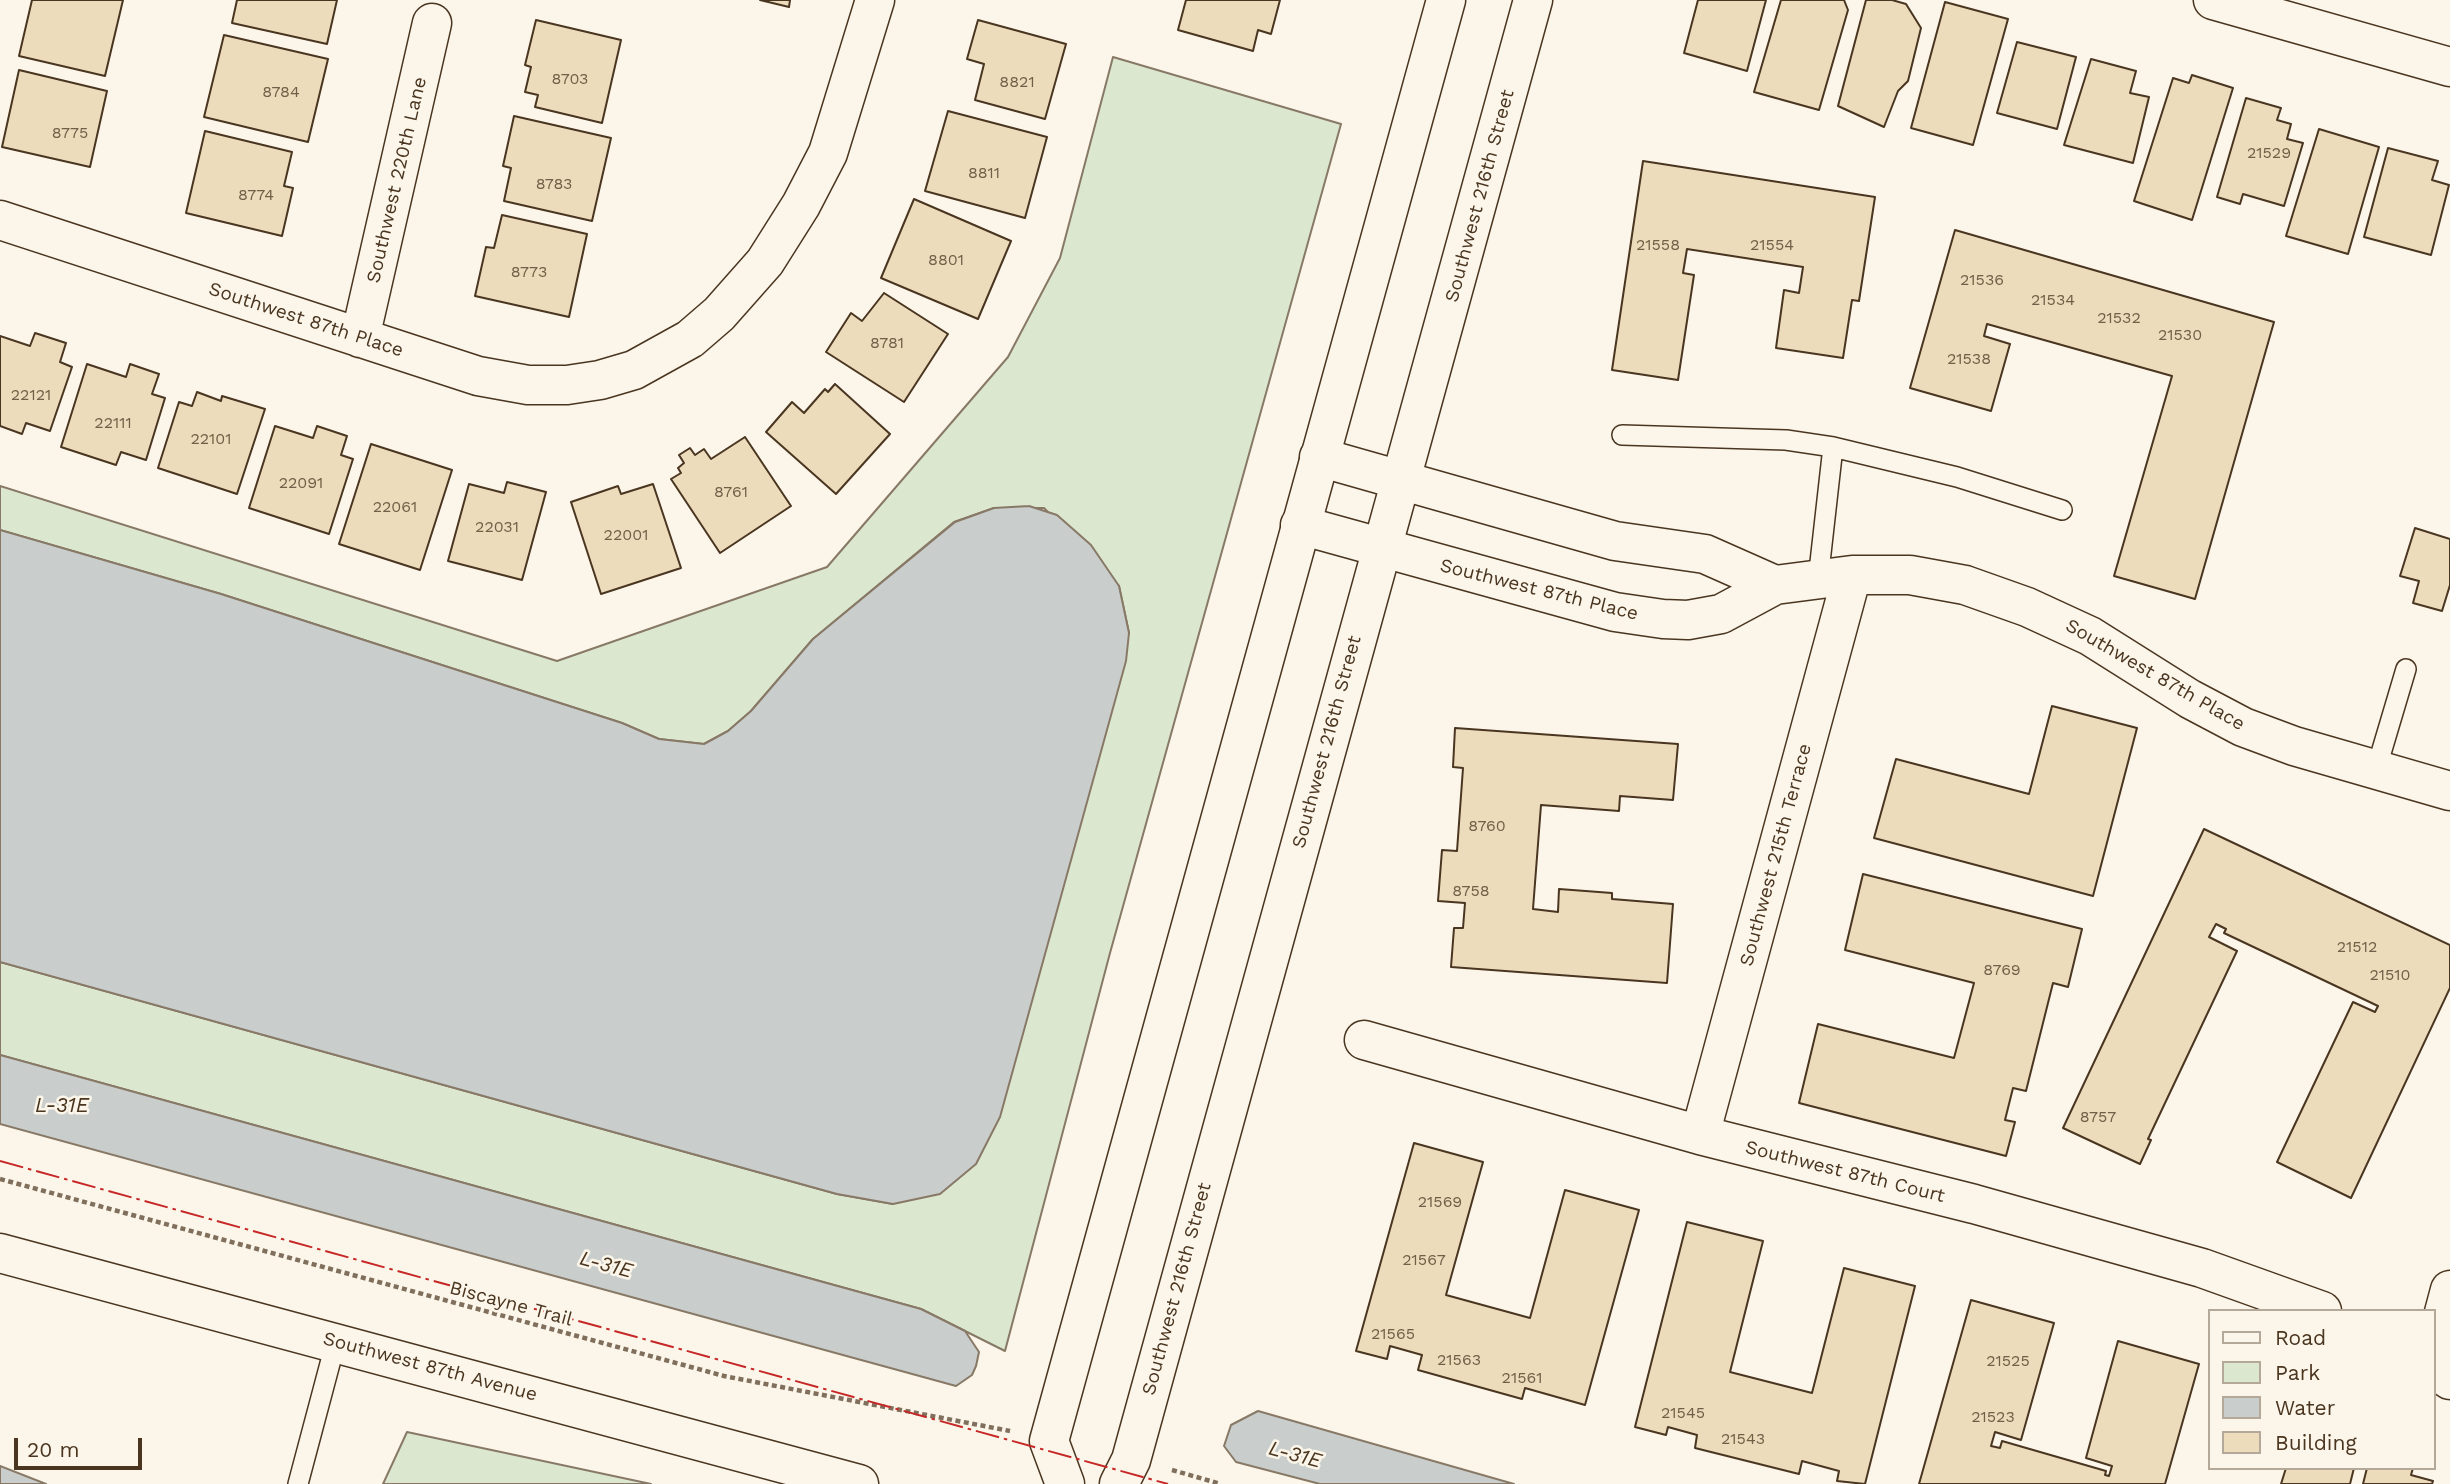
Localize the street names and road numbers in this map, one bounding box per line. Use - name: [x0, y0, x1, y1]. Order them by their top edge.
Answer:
- street label: Southwest 220th Lane: [362, 75, 432, 285]
- street label: Southwest 216th Street: [1441, 87, 1519, 305]
- street label: Southwest 87th Place: [206, 278, 406, 362]
- street label: Southwest 87th Place: [1438, 554, 1640, 626]
- street label: Southwest 87th Place: [2061, 614, 2249, 736]
- street label: Southwest 216th Street: [1288, 633, 1366, 851]
- street label: Southwest 215th Terrace: [1735, 741, 1817, 969]
- street label: Southwest 87th Court: [1743, 1136, 1947, 1208]
- street label: Southwest 216th Street: [1138, 1180, 1216, 1398]
- street label: Biscayne Trail: [447, 1277, 575, 1331]
- street label: Southwest 87th Avenue: [320, 1327, 540, 1407]

